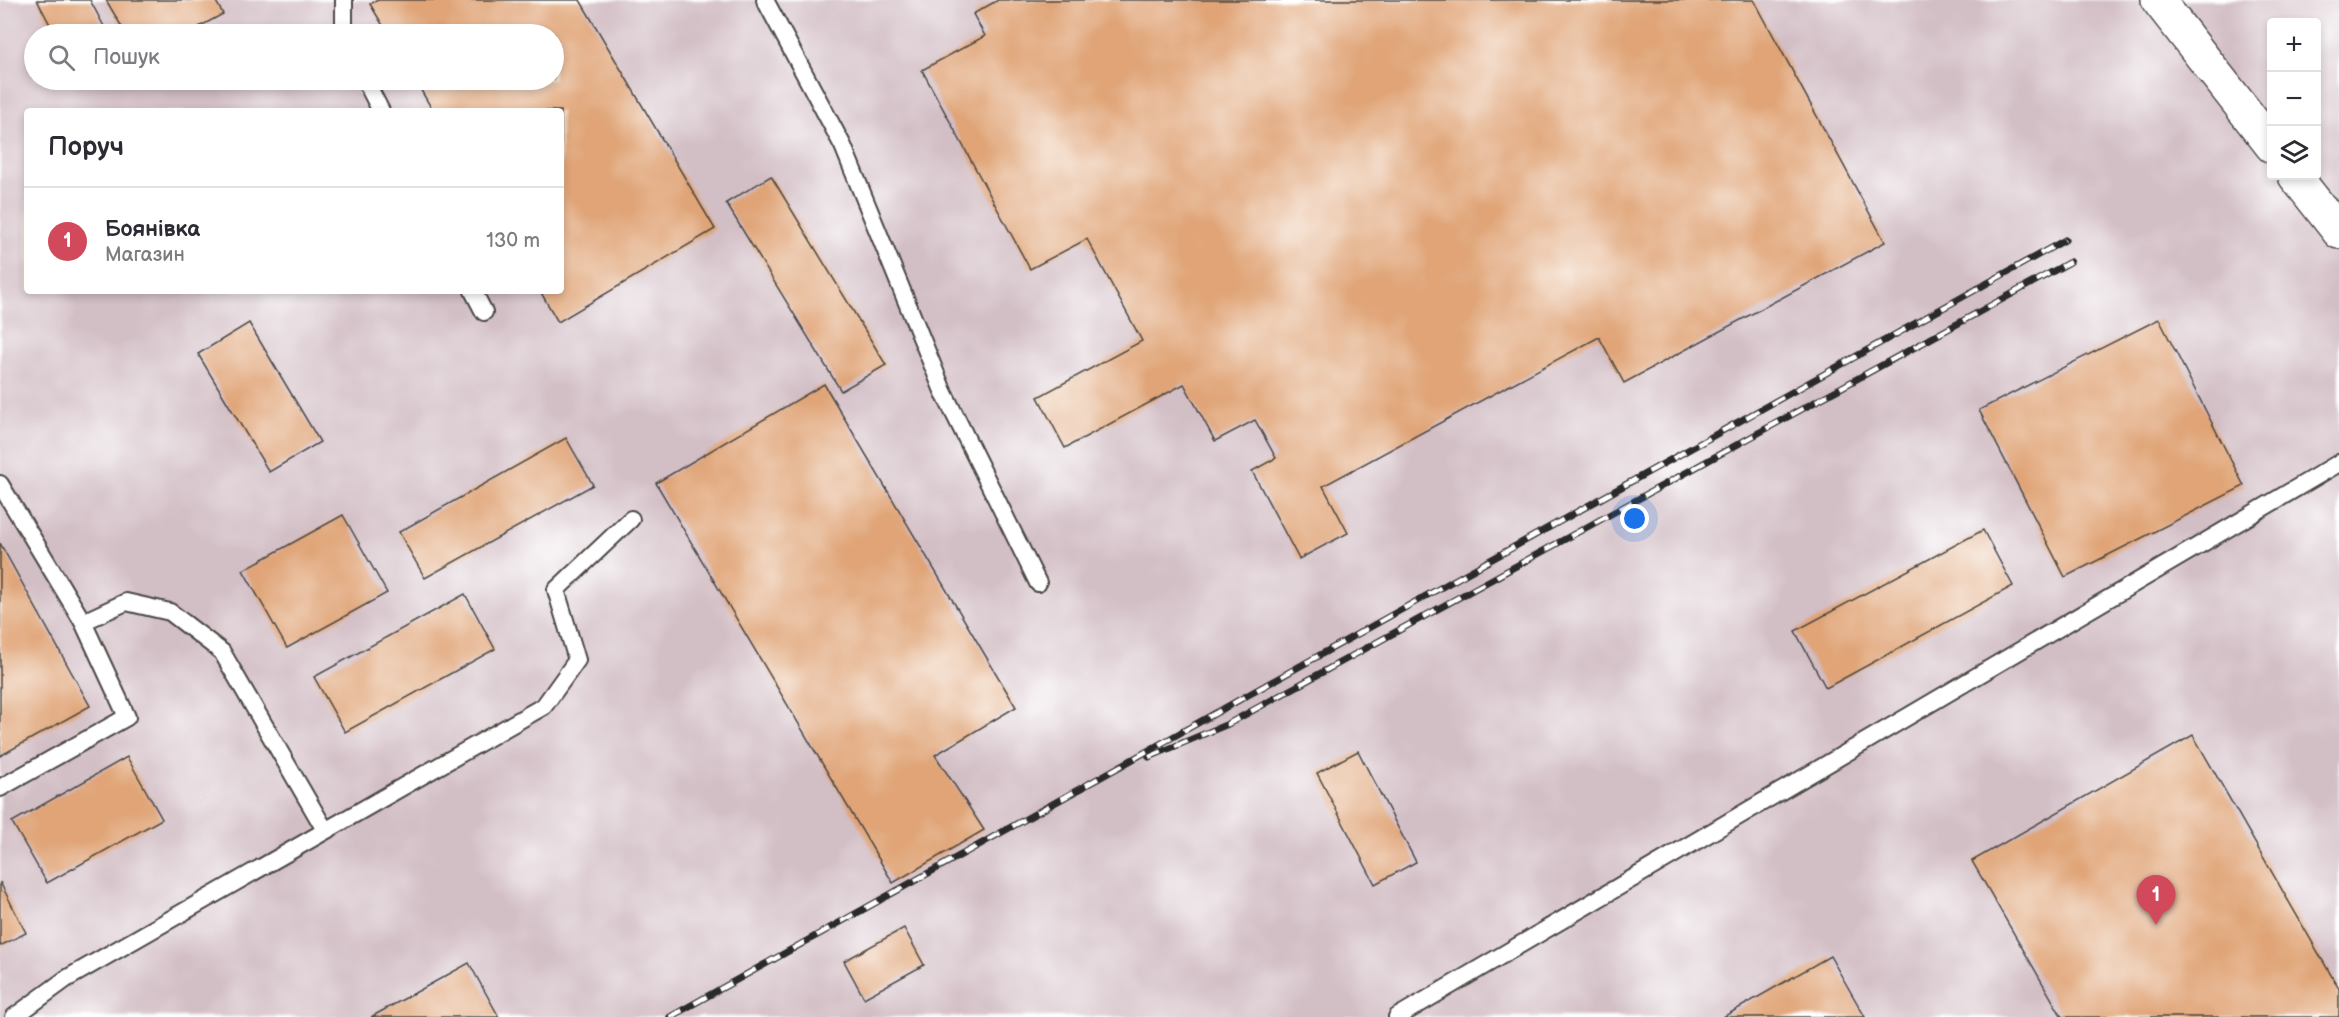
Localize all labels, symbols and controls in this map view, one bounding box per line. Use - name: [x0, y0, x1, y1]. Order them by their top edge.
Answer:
- map controls: [2267, 18, 2321, 180]
- button: +: [2267, 18, 2321, 72]
- search box: [24, 24, 564, 90]
- icon: search: [45, 41, 78, 74]
- text: Пошук: [93, 44, 160, 71]
- button: −: [2267, 72, 2321, 126]
- button: layers: [2267, 126, 2321, 180]
- text: Поруч: [48, 132, 124, 163]
- text: Боянівка: [105, 216, 200, 243]
- text: 1: [63, 229, 72, 253]
- text: 130 m: [486, 229, 540, 253]
- text: Магазин: [105, 243, 185, 267]
- your location: [1620, 504, 1649, 533]
- pin: 1: [2136, 876, 2176, 925]

